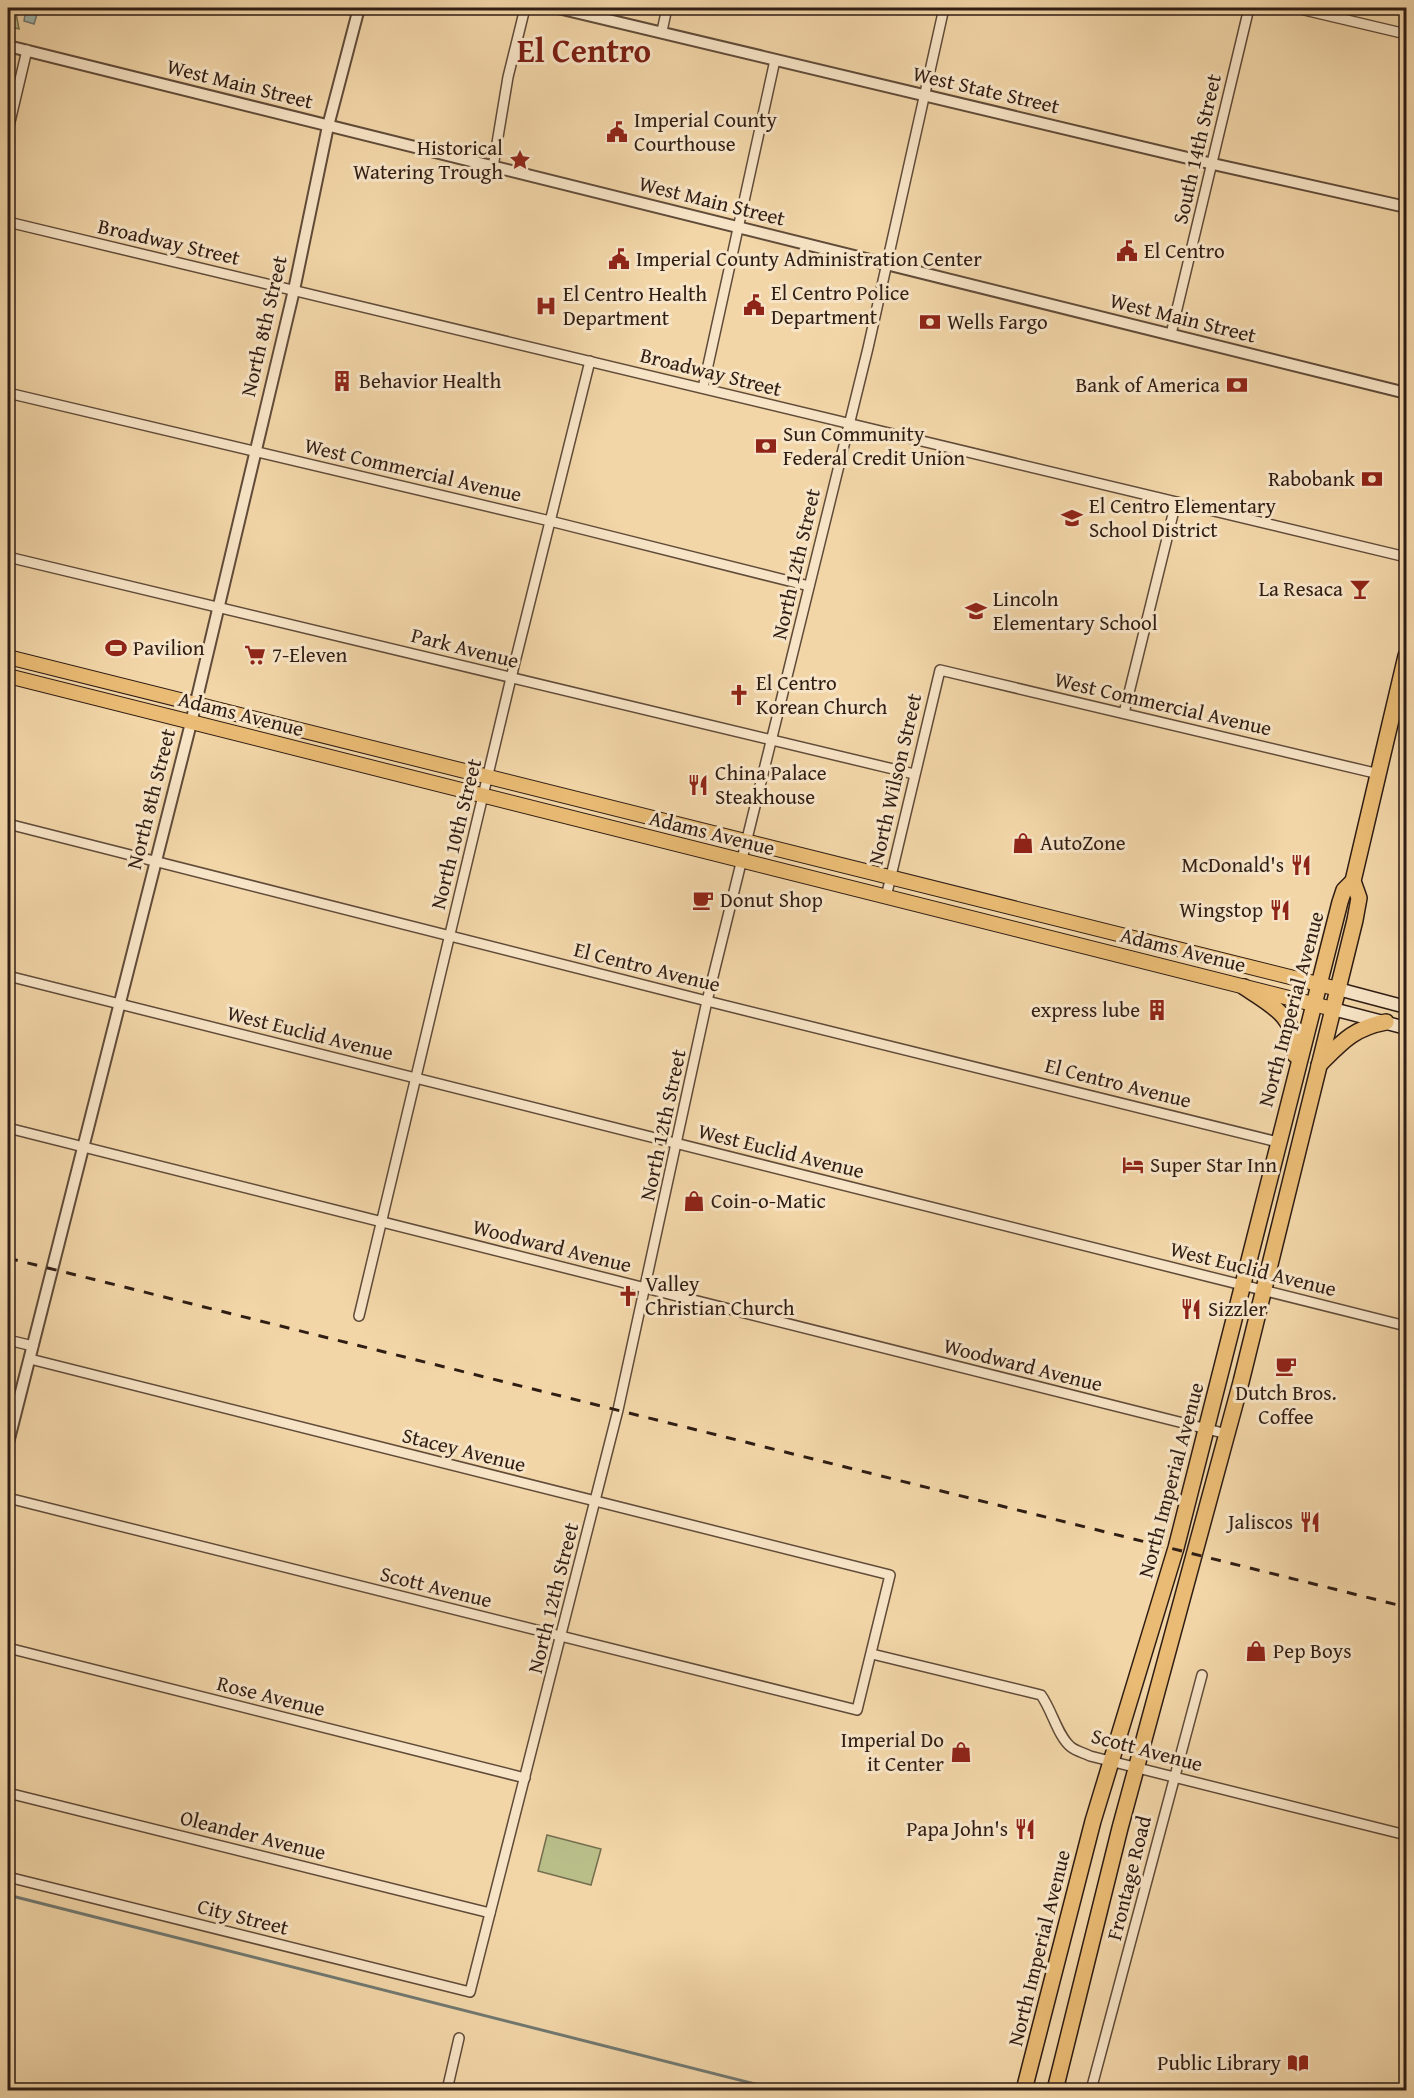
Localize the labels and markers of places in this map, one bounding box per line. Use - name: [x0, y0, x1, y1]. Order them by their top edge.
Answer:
- place label: Imperial County Courthouse: [634, 104, 777, 159]
- public building icon: Imperial County Courthouse: [605, 120, 629, 144]
- place label: Historical Watering Trough: [353, 132, 503, 187]
- place icon: Historical Watering Trough: [508, 148, 532, 172]
- place label: El Centro: [1144, 235, 1225, 266]
- public building icon: El Centro: [1115, 239, 1139, 263]
- place label: Imperial County Administration Center: [636, 243, 982, 274]
- public building icon: Imperial County Administration Center: [607, 247, 631, 271]
- place label: El Centro Police Department: [771, 277, 909, 332]
- place label: El Centro Health Department: [563, 278, 707, 333]
- public building icon: El Centro Police Department: [742, 293, 766, 317]
- hospital icon: El Centro Health Department: [534, 294, 558, 318]
- place label: Wells Fargo: [947, 306, 1048, 337]
- bank icon: Wells Fargo: [918, 310, 942, 334]
- place label: Behavior Health: [359, 365, 502, 396]
- building icon: Behavior Health: [330, 369, 354, 393]
- place label: Bank of America: [1075, 369, 1220, 400]
- bank icon: Bank of America: [1225, 373, 1249, 397]
- place label: Sun Community Federal Credit Union: [783, 418, 965, 473]
- bank icon: Sun Community Federal Credit Union: [754, 434, 778, 458]
- place label: Rabobank: [1268, 463, 1355, 494]
- bank icon: Rabobank: [1360, 467, 1384, 491]
- place label: El Centro Elementary School District: [1089, 490, 1276, 545]
- school or university icon: El Centro Elementary School District: [1060, 506, 1084, 530]
- place label: La Resaca: [1259, 573, 1343, 604]
- bar icon: La Resaca: [1348, 577, 1372, 601]
- place label: Lincoln Elementary School: [993, 583, 1158, 638]
- school or university icon: Lincoln Elementary School: [964, 599, 988, 623]
- place label: Pavilion: [133, 632, 205, 663]
- sports icon: Pavilion: [104, 636, 128, 660]
- place label: 7-Eleven: [272, 639, 348, 670]
- supermarket icon: 7-Eleven: [243, 643, 267, 667]
- place label: El Centro Korean Church: [756, 667, 888, 722]
- church icon: El Centro Korean Church: [727, 683, 751, 707]
- place label: China Palace Steakhouse: [715, 757, 827, 812]
- restaurant icon: China Palace Steakhouse: [686, 773, 710, 797]
- place label: AutoZone: [1040, 827, 1126, 858]
- shop icon: AutoZone: [1011, 831, 1035, 855]
- place label: McDonald's: [1181, 849, 1284, 880]
- restaurant icon: McDonald's: [1289, 853, 1313, 877]
- place label: Donut Shop: [720, 884, 823, 915]
- cafe icon: Donut Shop: [691, 888, 715, 912]
- place label: Wingstop: [1179, 894, 1263, 925]
- restaurant icon: Wingstop: [1268, 898, 1292, 922]
- place label: express lube: [1031, 994, 1140, 1025]
- building icon: express lube: [1145, 998, 1169, 1022]
- place label: Super Star Inn: [1150, 1149, 1277, 1180]
- hotel icon: Super Star Inn: [1121, 1153, 1145, 1177]
- place label: Coin-o-Matic: [711, 1185, 826, 1216]
- shop icon: Coin-o-Matic: [682, 1189, 706, 1213]
- place label: Valley Christian Church: [645, 1268, 795, 1323]
- church icon: Valley Christian Church: [616, 1284, 640, 1308]
- place label: Sizzler: [1208, 1293, 1267, 1324]
- restaurant icon: Sizzler: [1179, 1297, 1203, 1321]
- cafe icon: Dutch Bros. Coffee: [1274, 1354, 1298, 1378]
- place label: Dutch Bros. Coffee: [1235, 1377, 1337, 1432]
- place label: Jaliscos: [1225, 1506, 1293, 1537]
- restaurant icon: Jaliscos: [1298, 1510, 1322, 1534]
- place label: Pep Boys: [1273, 1635, 1352, 1666]
- shop icon: Pep Boys: [1244, 1639, 1268, 1663]
- place label: Imperial Do it Center: [841, 1724, 944, 1779]
- shop icon: Imperial Do it Center: [949, 1740, 973, 1764]
- place label: Papa John's: [906, 1813, 1008, 1844]
- restaurant icon: Papa John's: [1013, 1817, 1037, 1841]
- place label: Public Library: [1157, 2047, 1282, 2078]
- library icon: Public Library: [1286, 2051, 1310, 2075]

